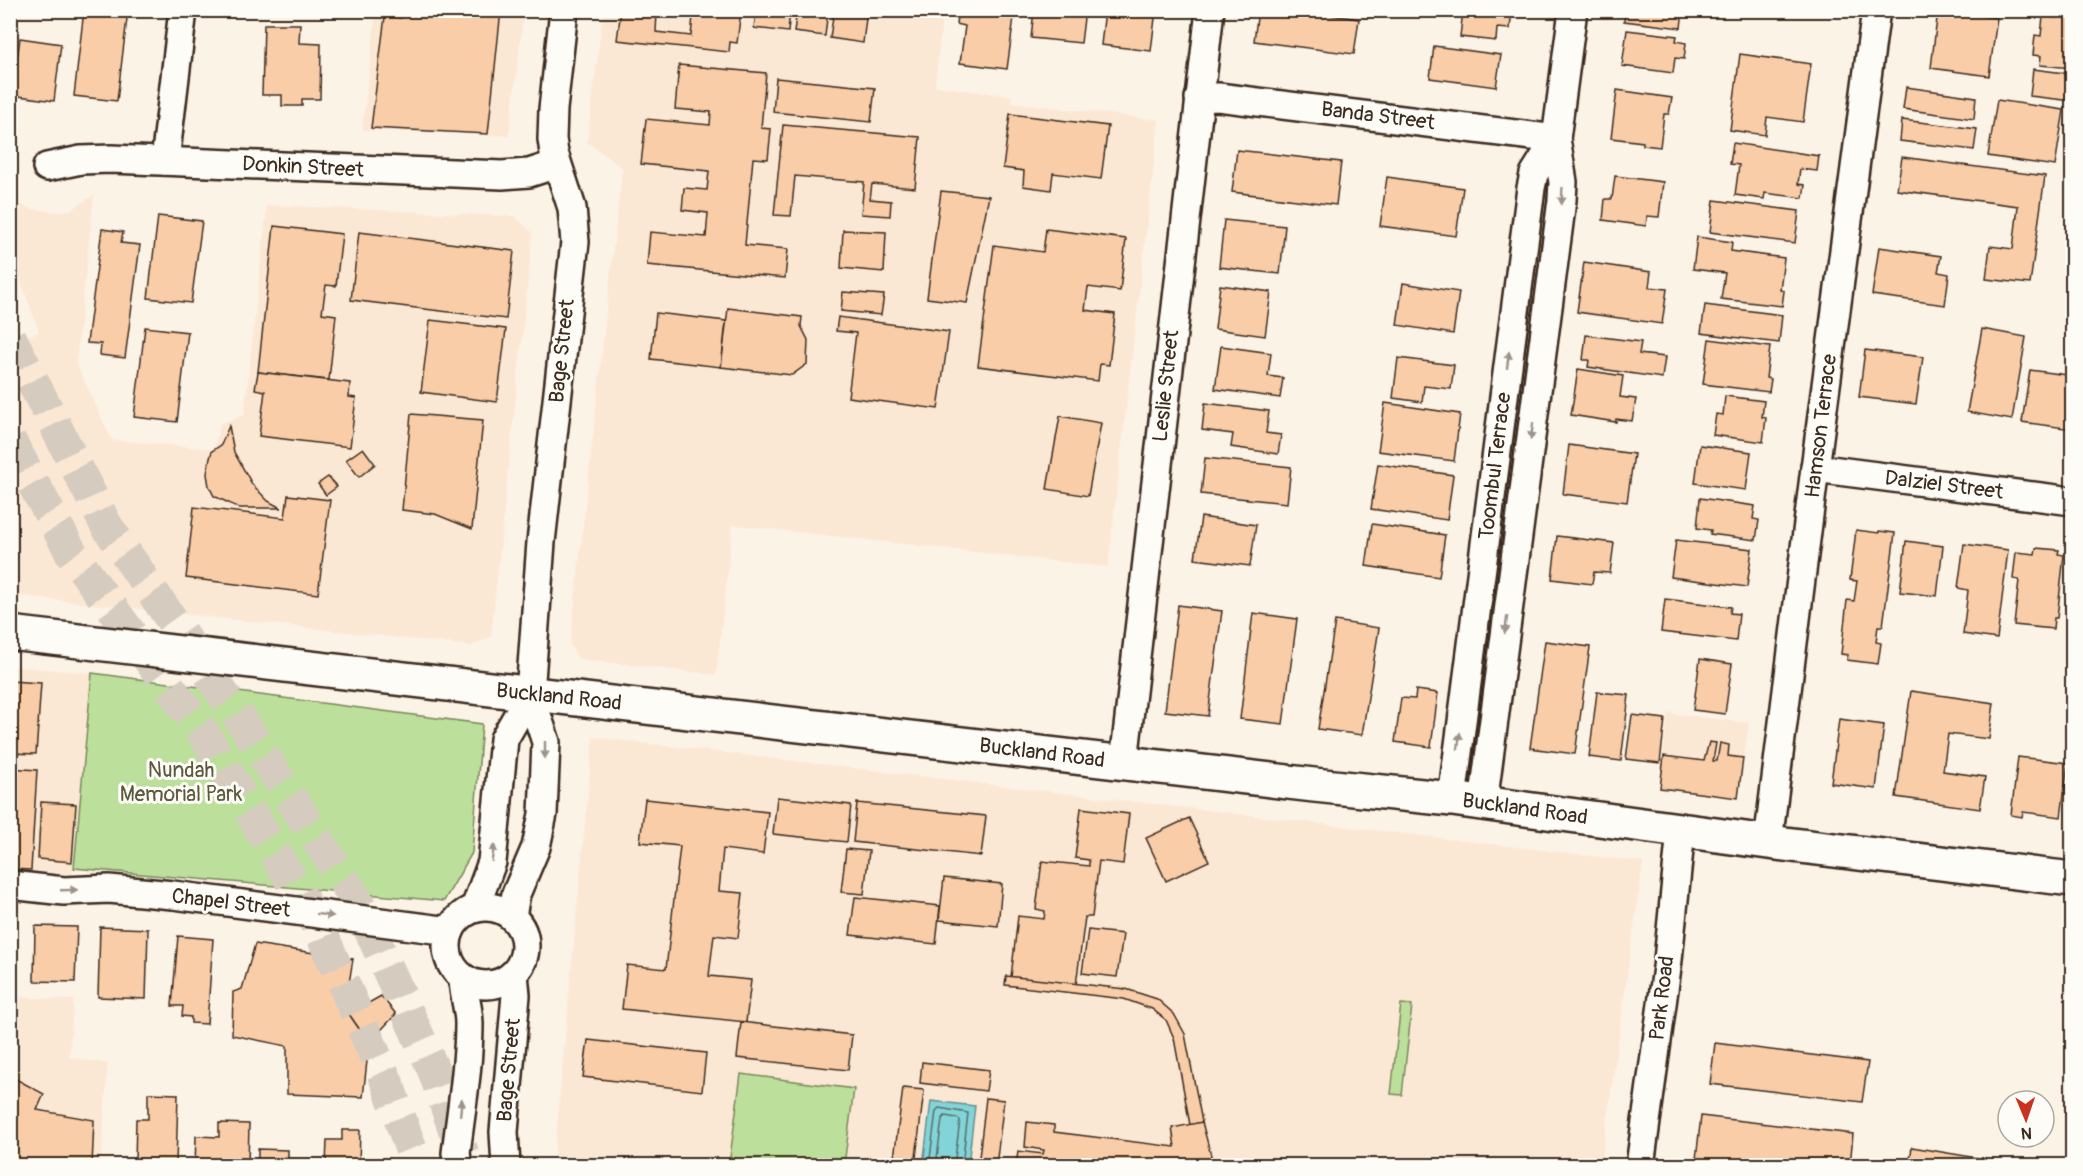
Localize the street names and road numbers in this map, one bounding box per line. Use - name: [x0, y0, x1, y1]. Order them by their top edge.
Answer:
- street label: Banda Street: [1320, 96, 1437, 136]
- street label: Donkin Street: [241, 150, 365, 184]
- street label: Bage Street: [543, 297, 581, 404]
- street label: Leslie Street: [1147, 328, 1185, 443]
- street label: Hamson Terrace: [1799, 352, 1843, 500]
- street label: Toombul Terrace: [1473, 390, 1518, 541]
- street label: Dalziel Street: [1883, 464, 2005, 506]
- street label: Buckland Road: [495, 677, 623, 717]
- street label: Buckland Road: [978, 732, 1106, 774]
- street label: Buckland Road: [1461, 787, 1589, 831]
- street label: Chapel Street: [170, 882, 292, 924]
- street label: Park Road: [1643, 954, 1681, 1042]
- street label: Bage Street: [491, 1016, 527, 1123]

